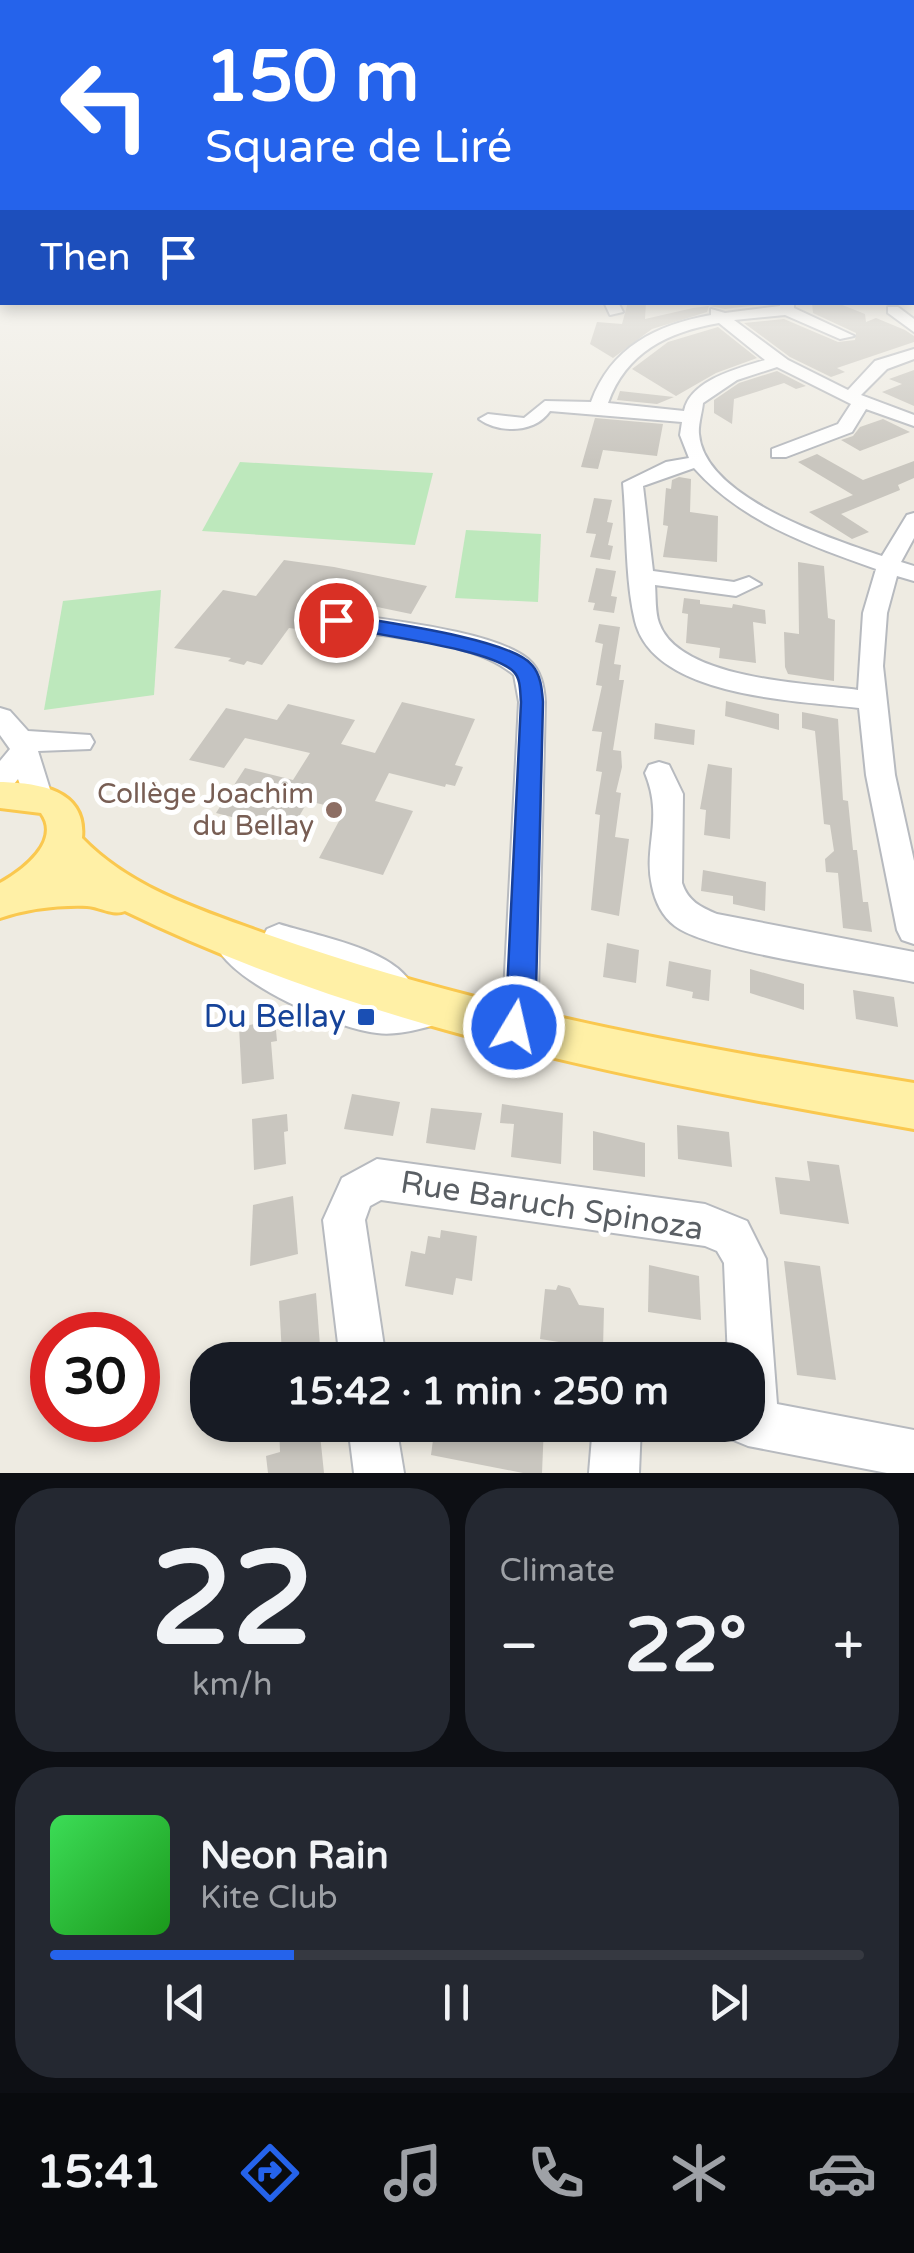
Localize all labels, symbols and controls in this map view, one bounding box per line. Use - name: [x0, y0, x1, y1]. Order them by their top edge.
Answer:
- text: 150 m: [205, 36, 419, 120]
- icon: left: [40, 40, 170, 170]
- text: Square de Liré: [205, 121, 512, 175]
- icon: arrive: [151, 230, 206, 285]
- text: Then: [40, 235, 131, 281]
- pin: [294, 578, 379, 663]
- icon: arrive: [309, 593, 364, 648]
- place label: Collège Joachim du Bellay: [97, 777, 314, 843]
- marker: Collège Joachim du Bellay: [323, 799, 345, 821]
- position arrow: [462, 975, 566, 1079]
- place label: Du Bellay: [203, 998, 346, 1036]
- marker: Du Bellay: [355, 1006, 377, 1028]
- street label: Rue Baruch Spinoza: [398, 1163, 706, 1249]
- speed limit sign: 30: [30, 1312, 160, 1442]
- text: 15:42 · 1 min · 250 m: [286, 1369, 669, 1415]
- text: 22: [151, 1523, 314, 1679]
- text: Climate: [500, 1552, 615, 1590]
- text: 22°: [625, 1601, 747, 1691]
- text: −: [500, 1614, 539, 1680]
- text: +: [833, 1614, 864, 1680]
- text: km/h: [192, 1666, 272, 1704]
- text: Neon Rain: [200, 1833, 389, 1879]
- text: Kite Club: [200, 1879, 338, 1917]
- icon: previous: [158, 1975, 213, 2030]
- icon: pause: [429, 1975, 484, 2030]
- icon: next: [701, 1975, 756, 2030]
- icon: directions: [235, 2138, 305, 2208]
- icon: music: [378, 2138, 448, 2208]
- icon: phone: [521, 2138, 591, 2208]
- icon: climate: [664, 2138, 734, 2208]
- icon: car: [807, 2138, 877, 2208]
- text: 15:41: [37, 2146, 161, 2200]

